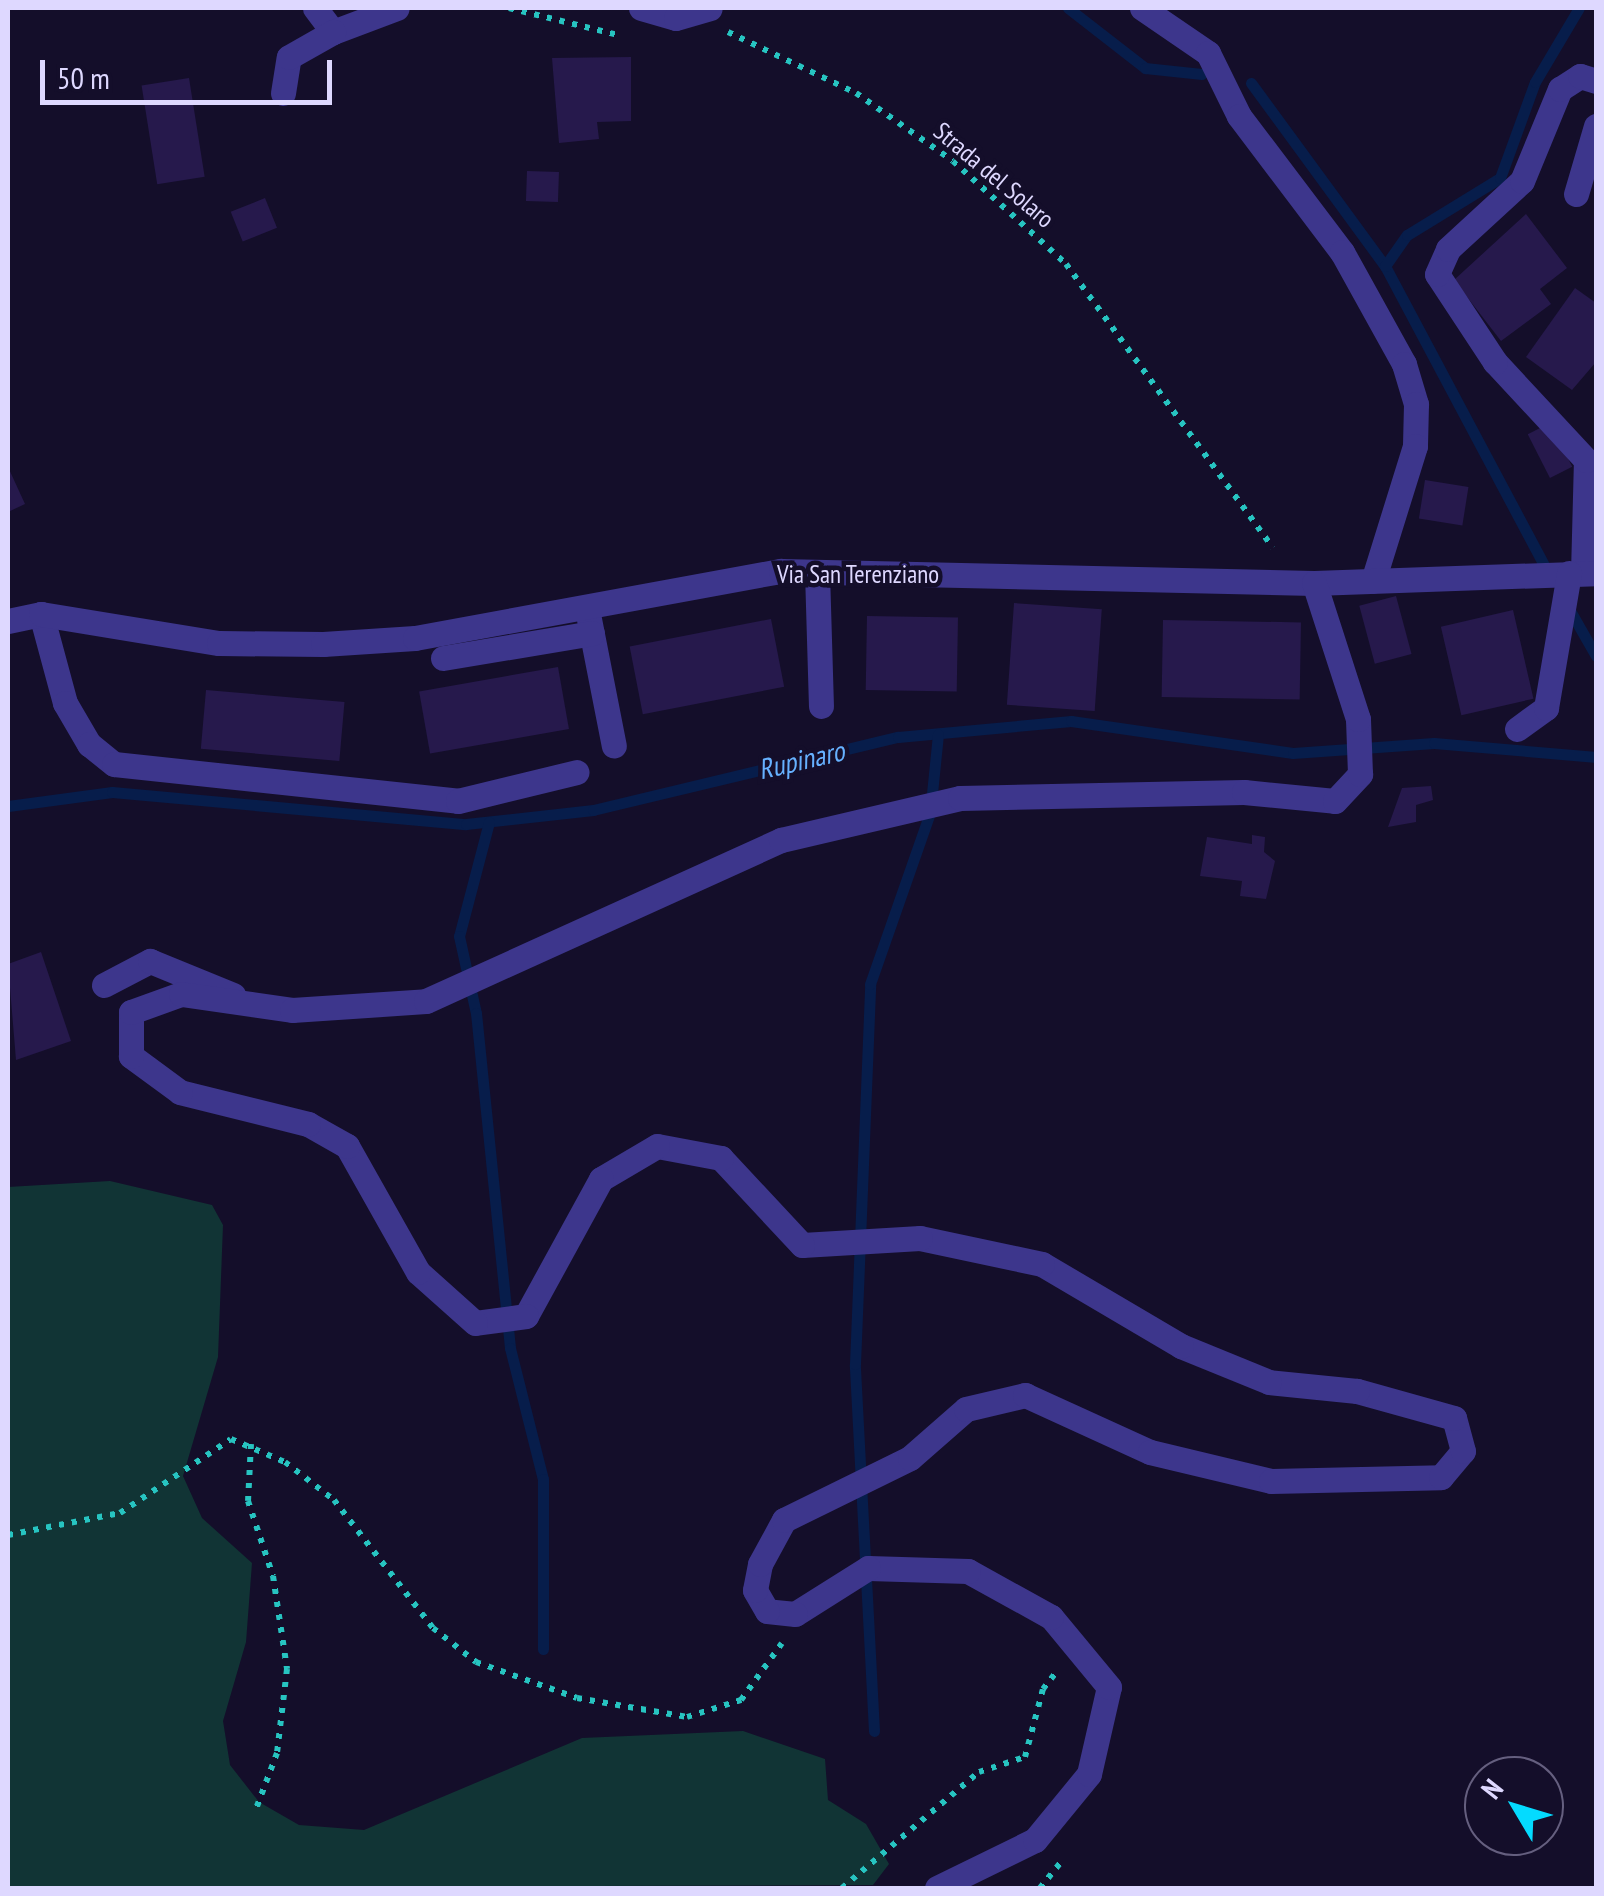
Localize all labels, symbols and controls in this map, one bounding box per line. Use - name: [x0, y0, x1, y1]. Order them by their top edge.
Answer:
- scale bar: [45, 40, 338, 102]
- text: 50 m: [57, 58, 110, 97]
- street label: Strada del Solaro: [928, 116, 1060, 234]
- street label: Via San Terenziano: [777, 559, 939, 589]
- water label: Rupinaro: [755, 734, 847, 786]
- north arrow: [1464, 1756, 1564, 1856]
- text: N: [1472, 1771, 1511, 1806]

